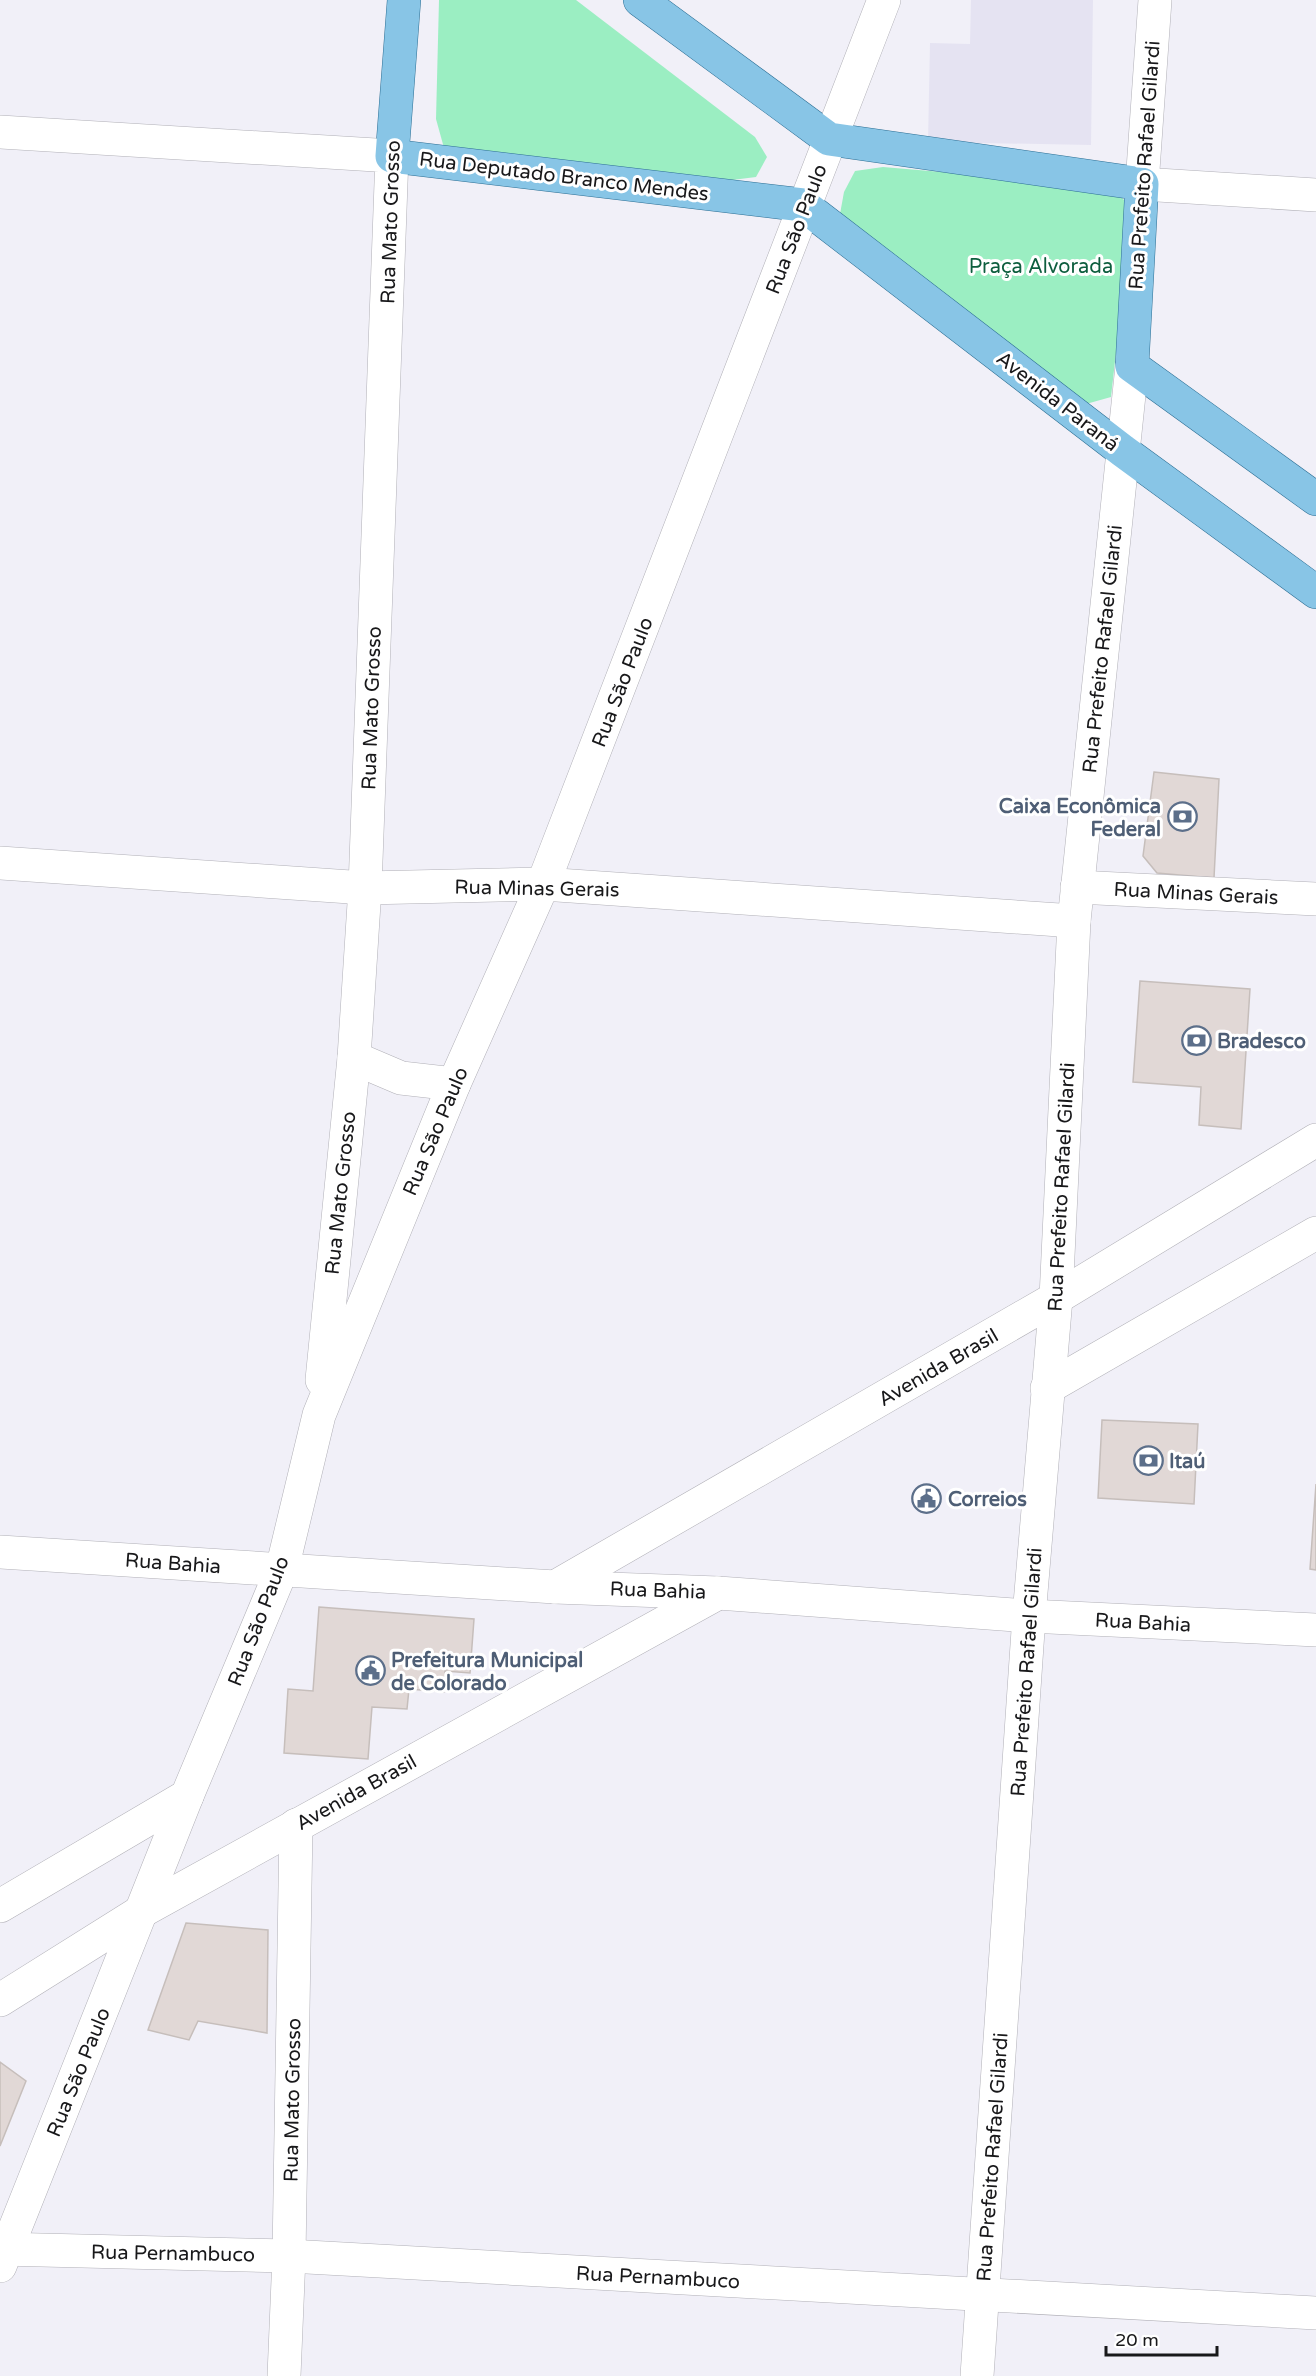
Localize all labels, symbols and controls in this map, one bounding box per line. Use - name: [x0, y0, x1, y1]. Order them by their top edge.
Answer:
- street label: Rua Prefeito Rafael Gilardi: [1124, 40, 1166, 290]
- street label: Rua Mato Grosso: [376, 140, 406, 304]
- street label: Rua Deputado Branco Mendes: [418, 147, 710, 207]
- street label: Rua São Paulo: [761, 161, 833, 298]
- park label: Praça Alvorada: [969, 255, 1113, 279]
- street label: Avenida Paraná: [991, 347, 1123, 457]
- street label: Rua Prefeito Rafael Gilardi: [1078, 524, 1128, 774]
- street label: Rua São Paulo: [587, 614, 659, 751]
- street label: Rua Mato Grosso: [357, 626, 387, 790]
- place label: Caixa Econômica Federal: [999, 795, 1161, 842]
- bank icon: Caixa Econômica Federal: [1166, 801, 1198, 833]
- street label: Rua Minas Gerais: [454, 876, 620, 902]
- street label: Rua Minas Gerais: [1113, 878, 1279, 910]
- bank icon: Bradesco: [1180, 1025, 1212, 1057]
- place label: Bradesco: [1217, 1030, 1306, 1054]
- street label: Rua Prefeito Rafael Gilardi: [1043, 1062, 1081, 1312]
- street label: Rua São Paulo: [398, 1064, 474, 1199]
- street label: Rua Mato Grosso: [320, 1110, 362, 1276]
- street label: Avenida Brasil: [874, 1324, 1003, 1412]
- bank icon: Itaú: [1132, 1445, 1164, 1477]
- place label: Itaú: [1169, 1450, 1205, 1474]
- public building icon: Correios: [911, 1483, 943, 1515]
- place label: Correios: [948, 1488, 1027, 1512]
- street label: Rua Prefeito Rafael Gilardi: [1006, 1547, 1048, 1797]
- street label: Rua Bahia: [124, 1549, 222, 1579]
- street label: Rua São Paulo: [223, 1553, 295, 1690]
- street label: Rua Bahia: [609, 1577, 707, 1605]
- street label: Rua Bahia: [1094, 1608, 1192, 1638]
- place label: Prefeitura Municipal de Colorado: [391, 1649, 583, 1696]
- public building icon: Prefeitura Municipal de Colorado: [354, 1655, 386, 1687]
- street label: Avenida Brasil: [292, 1750, 421, 1836]
- street label: Rua São Paulo: [42, 2004, 116, 2140]
- street label: Rua Mato Grosso: [280, 2018, 306, 2182]
- street label: Rua Prefeito Rafael Gilardi: [972, 2032, 1014, 2282]
- street label: Rua Pernambuco: [91, 2241, 255, 2267]
- street label: Rua Pernambuco: [575, 2262, 741, 2294]
- scale bar: [1106, 2319, 1217, 2357]
- text: 20 m: [1115, 2329, 1159, 2351]

